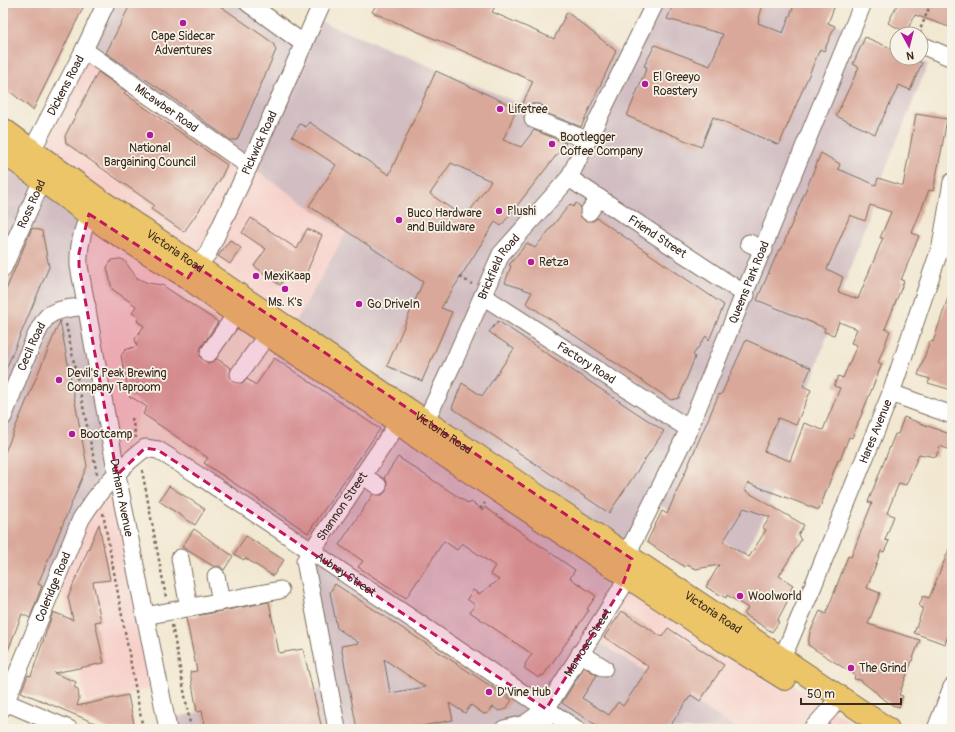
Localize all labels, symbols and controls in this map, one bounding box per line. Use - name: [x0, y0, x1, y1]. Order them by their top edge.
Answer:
- marker: Cape Sidecar Adventures: [178, 18, 188, 28]
- north arrow: [889, 26, 929, 66]
- place label: Cape Sidecar Adventures: [151, 29, 216, 58]
- text: N: [905, 49, 915, 62]
- street label: Dickens Road: [44, 53, 88, 118]
- place label: El Greeyo Roastery: [653, 70, 701, 99]
- marker: El Greeyo Roastery: [640, 79, 650, 89]
- street label: Micawber Road: [132, 81, 201, 136]
- place label: Lifetree: [508, 102, 548, 117]
- marker: Lifetree: [495, 104, 505, 114]
- street label: Pickwick Road: [238, 108, 280, 177]
- marker: National Bargaining Council: [145, 130, 155, 140]
- place label: Bootlegger Coffee Company: [560, 130, 643, 159]
- marker: Bootlegger Coffee Company: [547, 139, 557, 149]
- place label: National Bargaining Council: [104, 141, 196, 170]
- street label: Ross Road: [14, 177, 49, 231]
- place label: Plushi: [507, 204, 536, 219]
- place label: Buco Hardware and Buildware: [407, 206, 482, 235]
- marker: Plushi: [494, 206, 504, 216]
- street label: Friend Street: [625, 212, 690, 261]
- marker: Buco Hardware and Buildware: [394, 215, 404, 225]
- street label: Victoria Road: [143, 226, 207, 276]
- street label: Brickfield Road: [474, 231, 523, 302]
- street label: Queens Park Road: [725, 239, 773, 326]
- place label: Retza: [539, 255, 569, 270]
- marker: Retza: [526, 257, 536, 267]
- place label: MexiKaap: [264, 269, 311, 284]
- marker: MexiKaap: [251, 271, 261, 281]
- marker: Ms. K's: [280, 284, 290, 294]
- place label: Ms. K's: [268, 295, 303, 310]
- place label: Go DriveIn: [367, 297, 420, 312]
- marker: Go DriveIn: [354, 299, 364, 309]
- street label: Cecil Road: [14, 319, 49, 373]
- street label: Factory Road: [554, 338, 618, 387]
- place label: Devil's Peak Brewing Company Taproom: [67, 366, 167, 395]
- marker: Devil's Peak Brewing Company Taproom: [54, 375, 64, 385]
- street label: Hares Avenue: [856, 397, 895, 466]
- street label: Victoria Road: [412, 408, 475, 457]
- place label: Bootcamp: [80, 427, 133, 442]
- marker: Bootcamp: [67, 429, 77, 439]
- street label: Durham Avenue: [107, 457, 137, 538]
- street label: Shannon Street: [313, 469, 371, 544]
- street label: Aubrey Street: [313, 549, 379, 600]
- street label: Coleridge Road: [32, 550, 74, 624]
- street label: Victoria Road: [681, 588, 745, 637]
- place label: Woolworld: [748, 589, 802, 604]
- marker: Woolworld: [735, 591, 745, 601]
- street label: Manrose Street: [561, 605, 615, 679]
- place label: The Grind: [859, 661, 907, 676]
- marker: The Grind: [846, 663, 856, 673]
- scale bar: [801, 680, 901, 706]
- place label: D'Vine Hub: [497, 685, 551, 700]
- marker: D'Vine Hub: [484, 687, 494, 697]
- text: 50 m: [807, 687, 835, 702]

